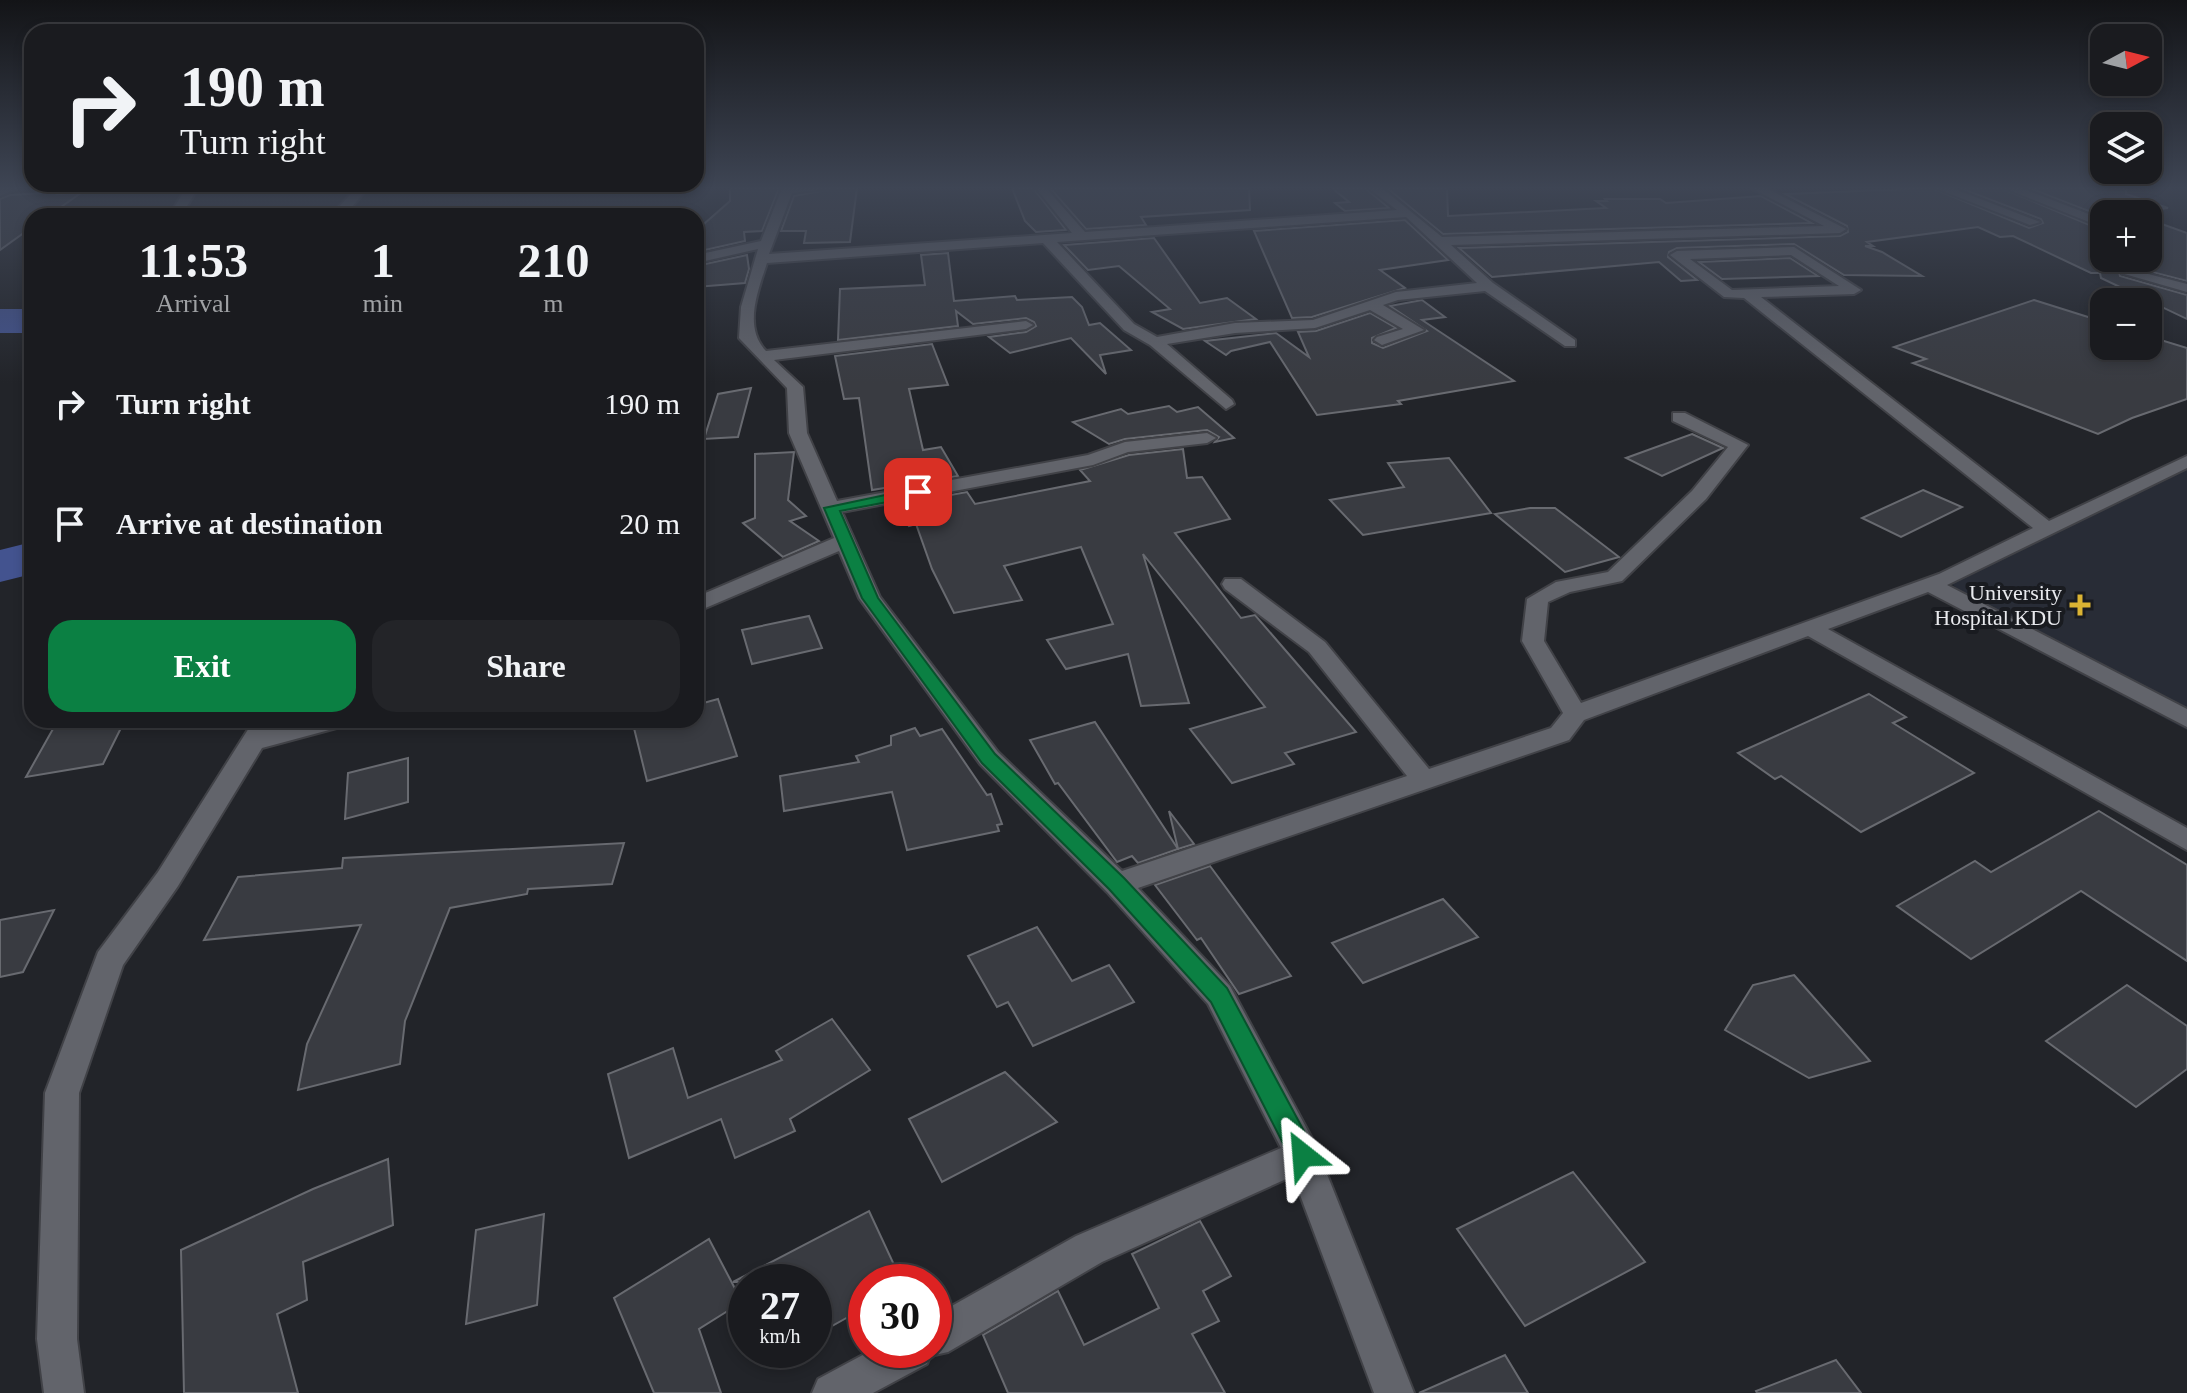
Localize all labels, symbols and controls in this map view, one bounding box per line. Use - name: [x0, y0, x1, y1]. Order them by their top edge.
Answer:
- north arrow: [2090, 24, 2162, 96]
- map controls: [2090, 24, 2162, 360]
- icon: right: [48, 56, 152, 160]
- text: 190 m: [180, 56, 325, 118]
- button: layers: [2090, 112, 2162, 184]
- text: Turn right: [180, 122, 326, 162]
- button: +: [2090, 200, 2162, 272]
- text: 11:53: [139, 234, 248, 287]
- text: 1: [371, 234, 395, 287]
- text: 210: [517, 234, 589, 287]
- button: −: [2090, 288, 2162, 360]
- text: Arrival: [156, 289, 231, 318]
- text: min: [362, 289, 403, 318]
- text: m: [543, 289, 564, 318]
- icon: right: [48, 382, 92, 426]
- text: Turn right: [116, 387, 251, 420]
- text: 190 m: [604, 387, 680, 420]
- pin: [884, 458, 952, 526]
- icon: arrive: [896, 470, 940, 514]
- icon: arrive: [48, 502, 92, 546]
- text: Arrive at destination: [116, 507, 383, 540]
- text: 20 m: [619, 507, 680, 540]
- place label: University Hospital KDU: [1934, 580, 2062, 630]
- marker: University Hospital KDU: [2069, 594, 2091, 616]
- button: Exit: [48, 620, 356, 712]
- button: Share: [372, 620, 680, 712]
- position arrow: [1261, 1113, 1345, 1197]
- speed limit sign: 30: [848, 1264, 952, 1368]
- text: 27: [760, 1283, 800, 1328]
- text: km/h: [759, 1325, 801, 1347]

